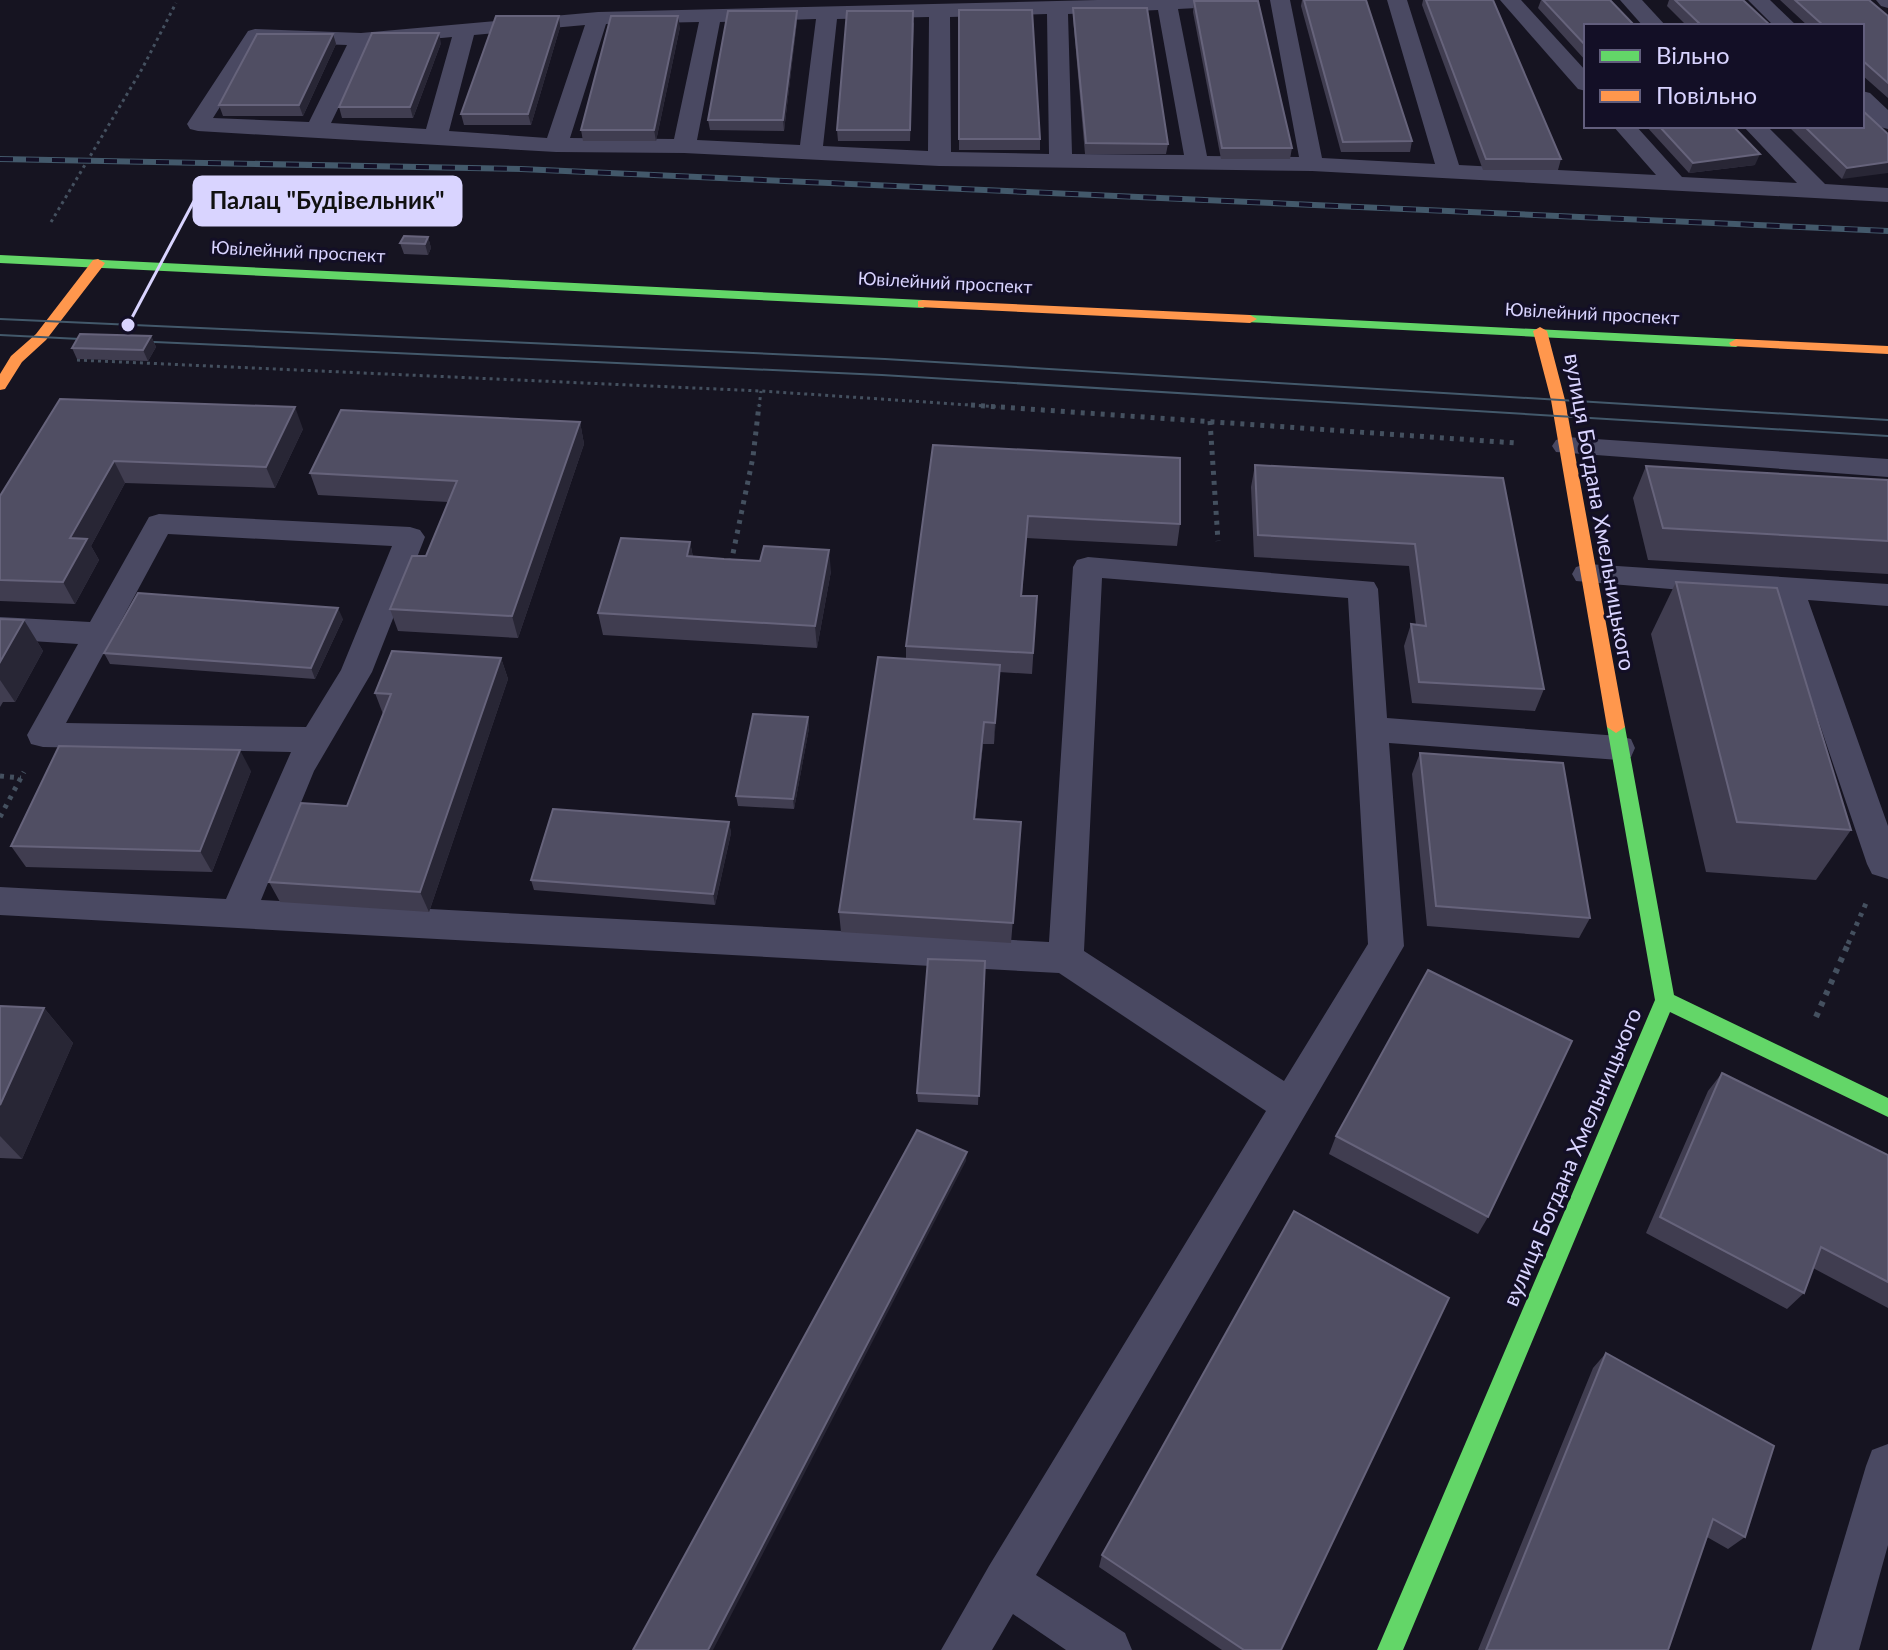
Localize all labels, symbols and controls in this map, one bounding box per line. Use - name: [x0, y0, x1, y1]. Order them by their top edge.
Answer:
- legend: [1584, 24, 1864, 128]
- text: Вільно: [1656, 40, 1730, 69]
- text: Повільно: [1656, 80, 1757, 109]
- callout: Палац "Будівельник": [194, 177, 461, 225]
- text: Палац "Будівельник": [210, 185, 444, 214]
- street label: Ювілейний проспект: [210, 235, 386, 267]
- street label: Ювілейний проспект: [857, 266, 1033, 298]
- street label: Ювілейний проспект: [1504, 297, 1680, 329]
- street label: вулиця Богдана Хмельницького: [1559, 351, 1642, 673]
- street label: вулиця Богдана Хмельницького: [1496, 1004, 1647, 1310]

